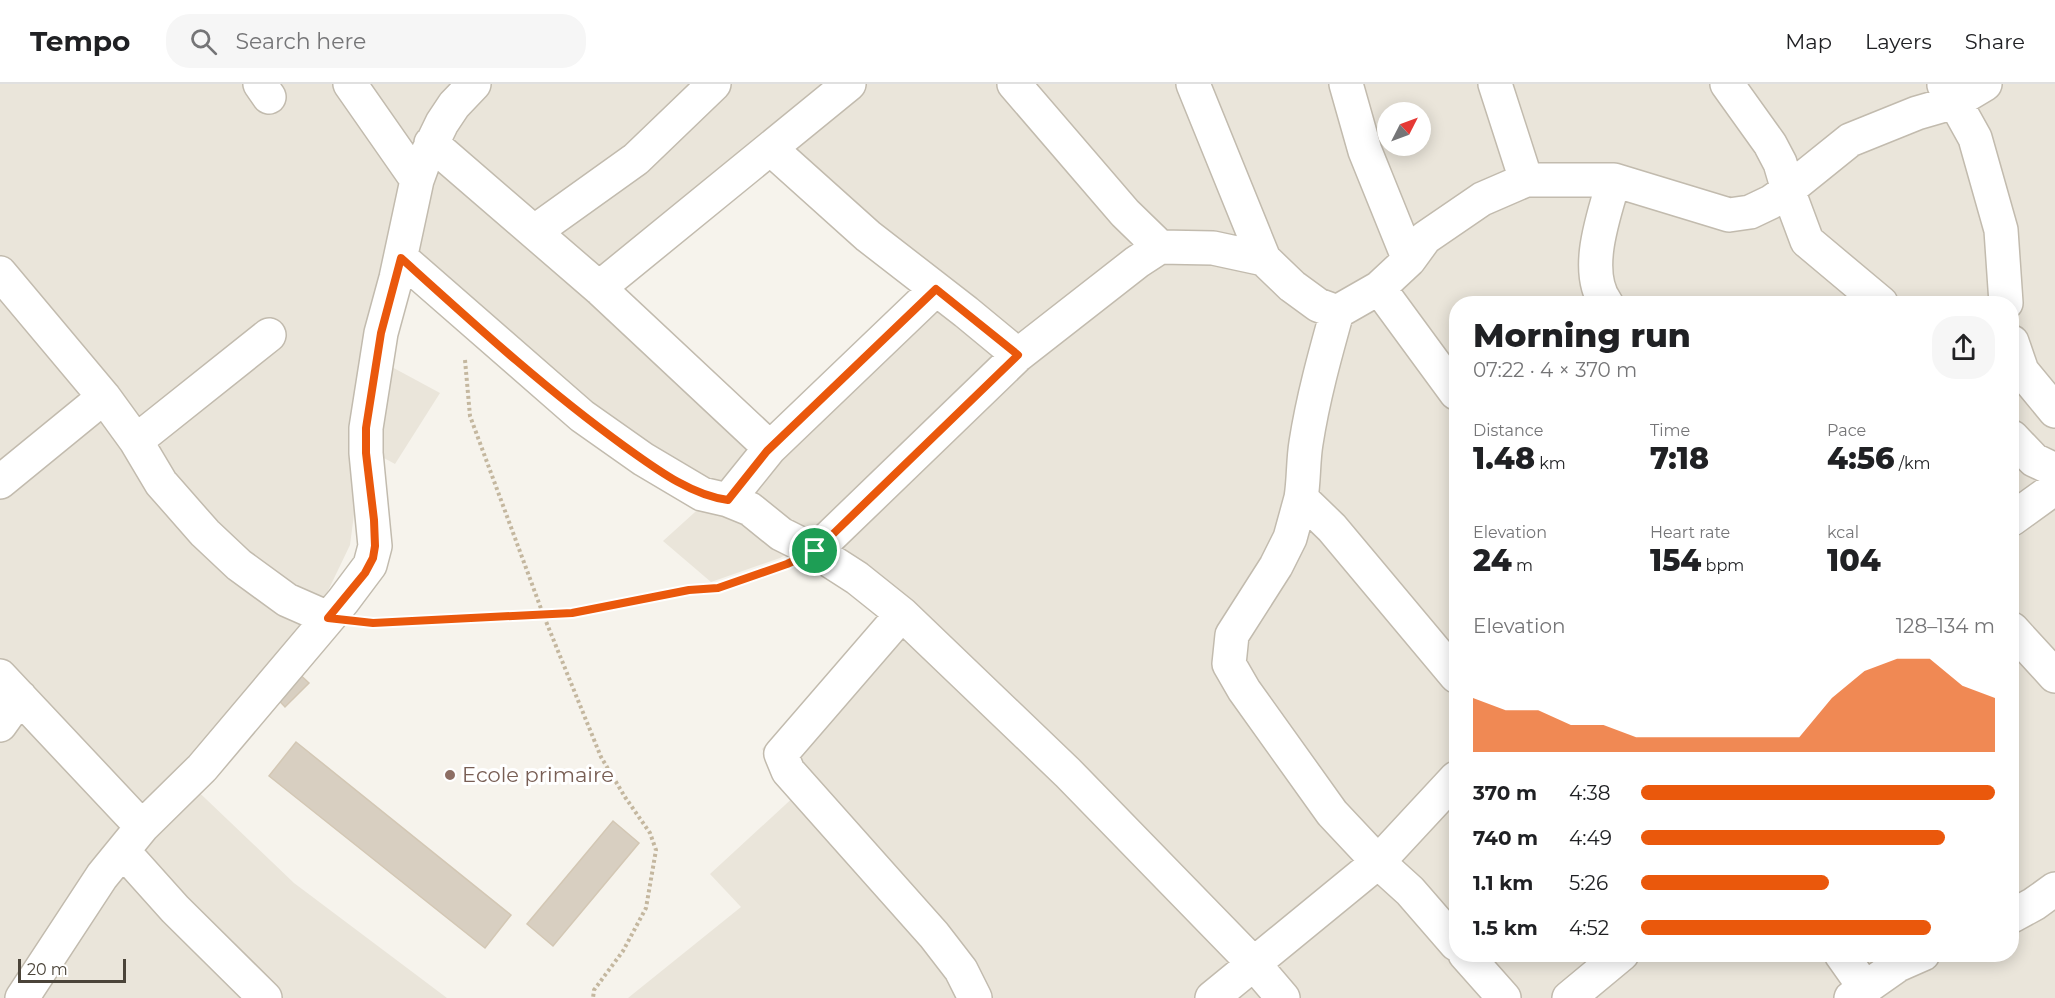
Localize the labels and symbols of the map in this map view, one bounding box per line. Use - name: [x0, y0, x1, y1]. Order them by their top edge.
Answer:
- north arrow: [1377, 102, 1431, 156]
- pin: [789, 525, 840, 576]
- place label: Ecole primaire: [462, 762, 614, 787]
- marker: Ecole primaire: [443, 768, 457, 782]
- scale bar: [18, 956, 126, 984]

